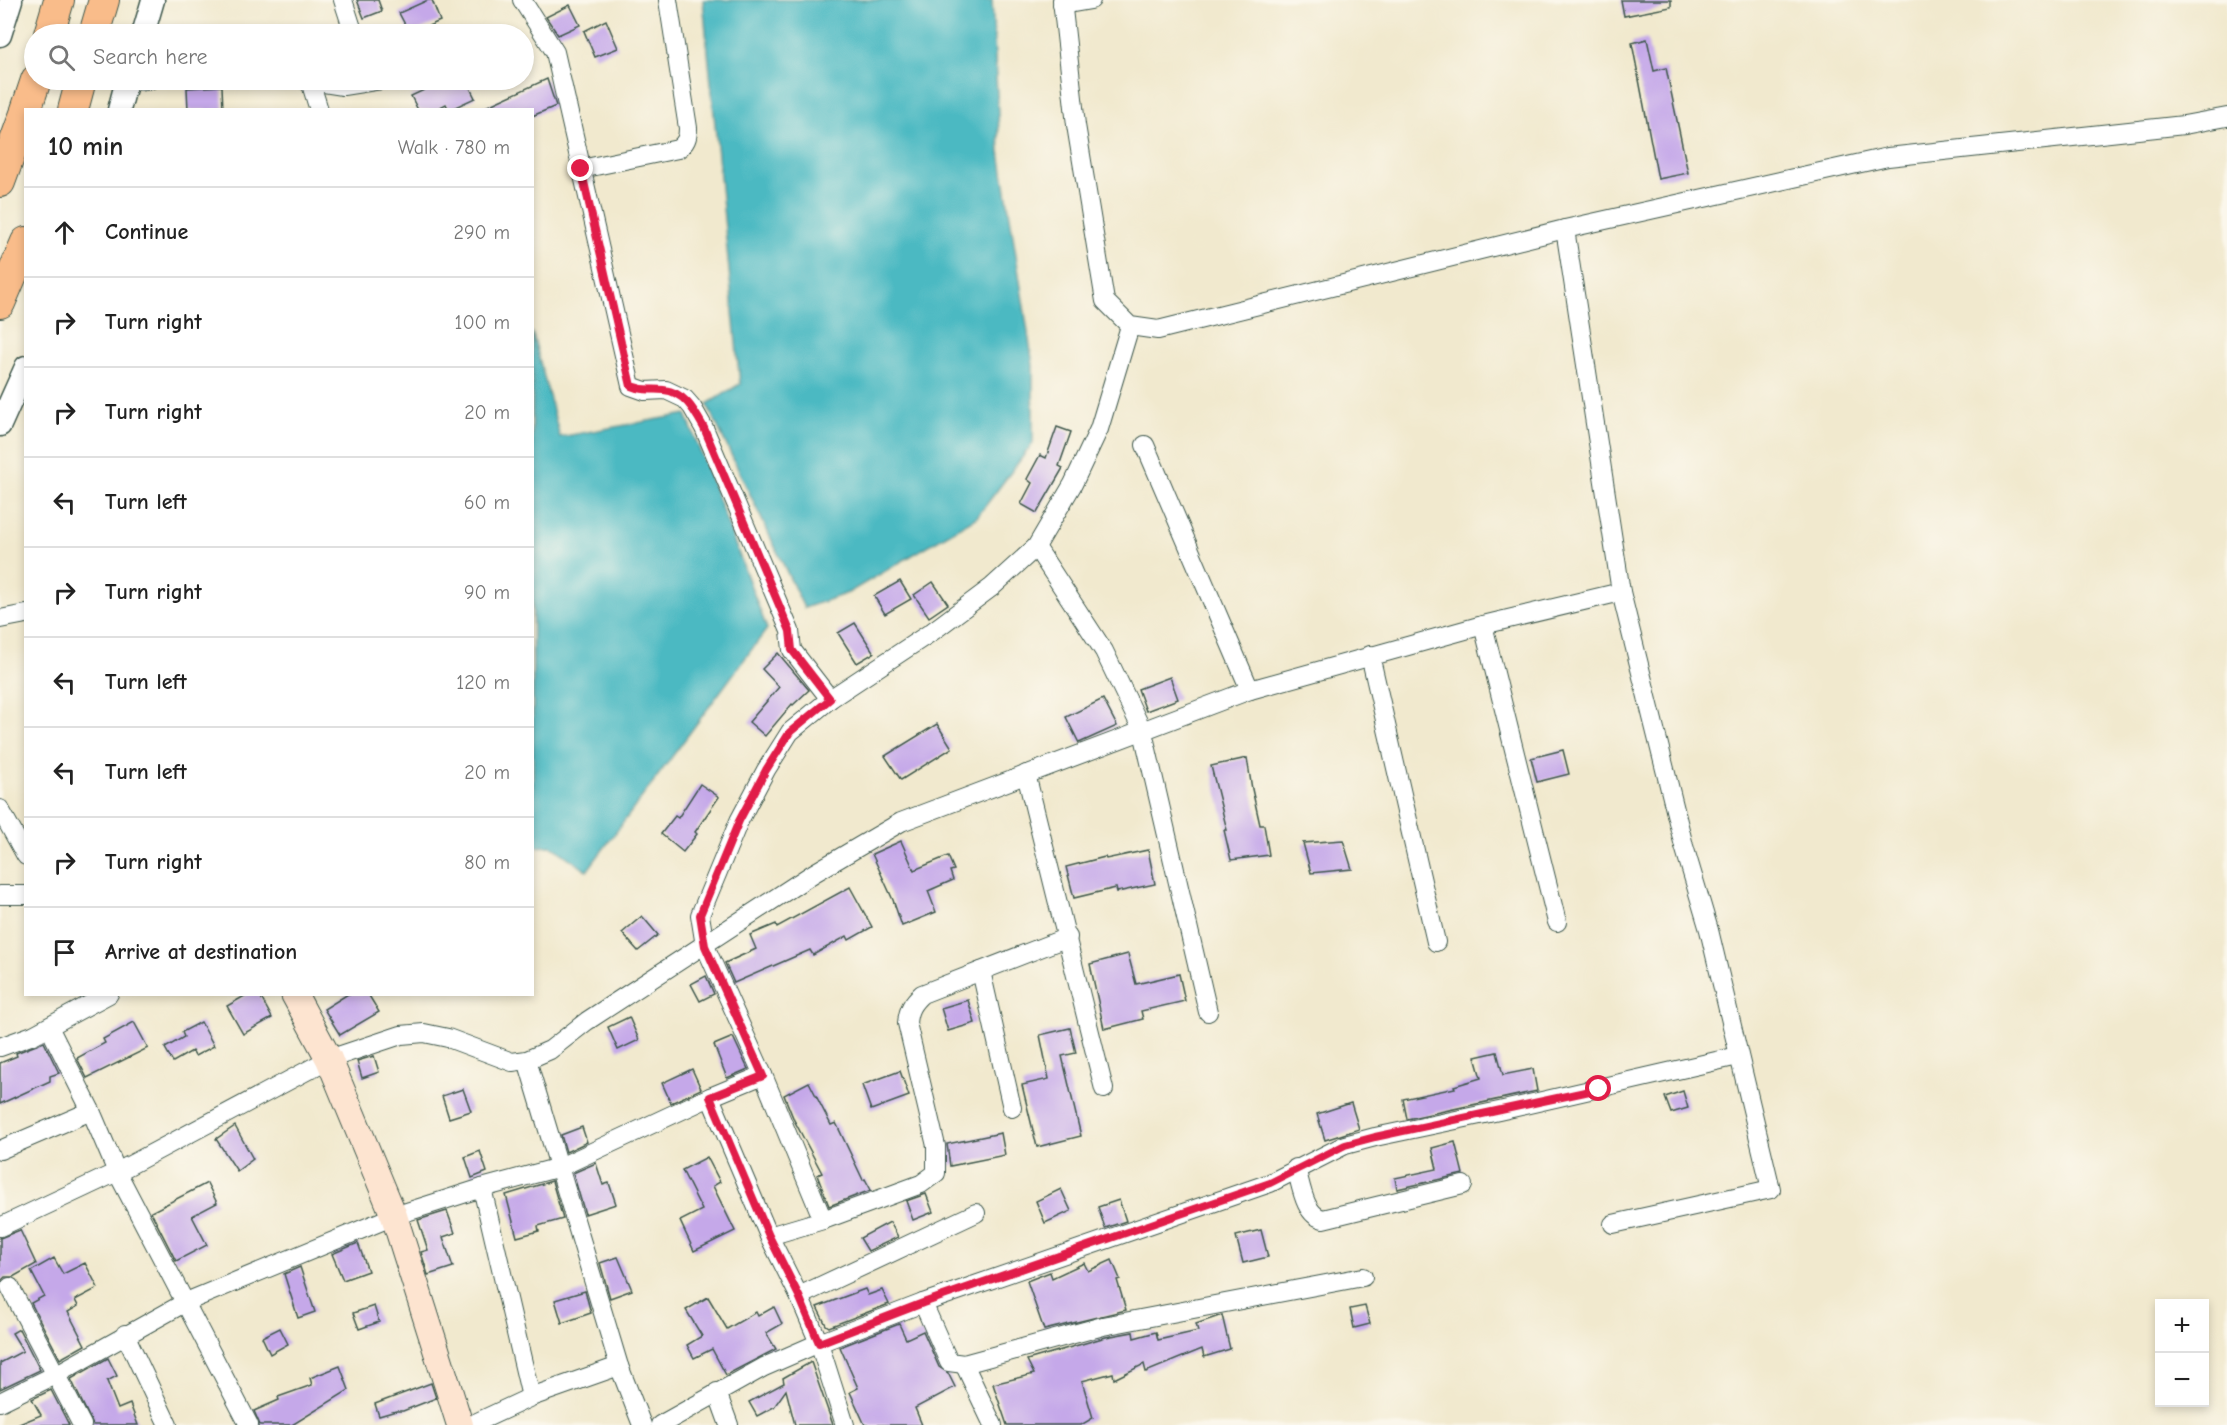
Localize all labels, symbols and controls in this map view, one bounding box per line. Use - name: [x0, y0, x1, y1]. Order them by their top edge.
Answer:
- search box: [24, 24, 534, 90]
- icon: search: [45, 41, 78, 74]
- text: Search here: [93, 44, 208, 70]
- text: 10 min: [48, 132, 123, 162]
- text: Walk · 780 m: [398, 136, 510, 159]
- route end: [567, 155, 593, 181]
- icon: ahead: [48, 216, 81, 249]
- text: Continue: [105, 219, 188, 245]
- text: 290 m: [454, 221, 510, 244]
- icon: right: [48, 306, 81, 339]
- text: Turn right: [105, 309, 202, 335]
- text: 100 m: [455, 311, 510, 334]
- icon: right: [48, 396, 81, 429]
- text: Turn right: [105, 399, 202, 425]
- text: 20 m: [464, 401, 510, 424]
- icon: left: [48, 486, 81, 519]
- text: Turn left: [105, 489, 187, 515]
- text: 60 m: [464, 491, 510, 514]
- icon: right: [48, 576, 81, 609]
- text: Turn right: [105, 579, 202, 605]
- text: 90 m: [464, 581, 510, 604]
- icon: left: [48, 666, 81, 699]
- text: Turn left: [105, 669, 187, 695]
- text: 120 m: [456, 671, 510, 694]
- icon: left: [48, 756, 81, 789]
- text: Turn left: [105, 759, 187, 785]
- text: 20 m: [464, 761, 510, 784]
- icon: right: [48, 846, 81, 879]
- text: Turn right: [105, 849, 202, 875]
- text: 80 m: [464, 851, 510, 874]
- icon: arrive: [48, 936, 81, 969]
- text: Arrive at destination: [105, 939, 297, 965]
- route start: [1585, 1075, 1611, 1101]
- map controls: [2155, 1299, 2209, 1407]
- button: +: [2155, 1299, 2209, 1353]
- button: −: [2155, 1353, 2209, 1407]

